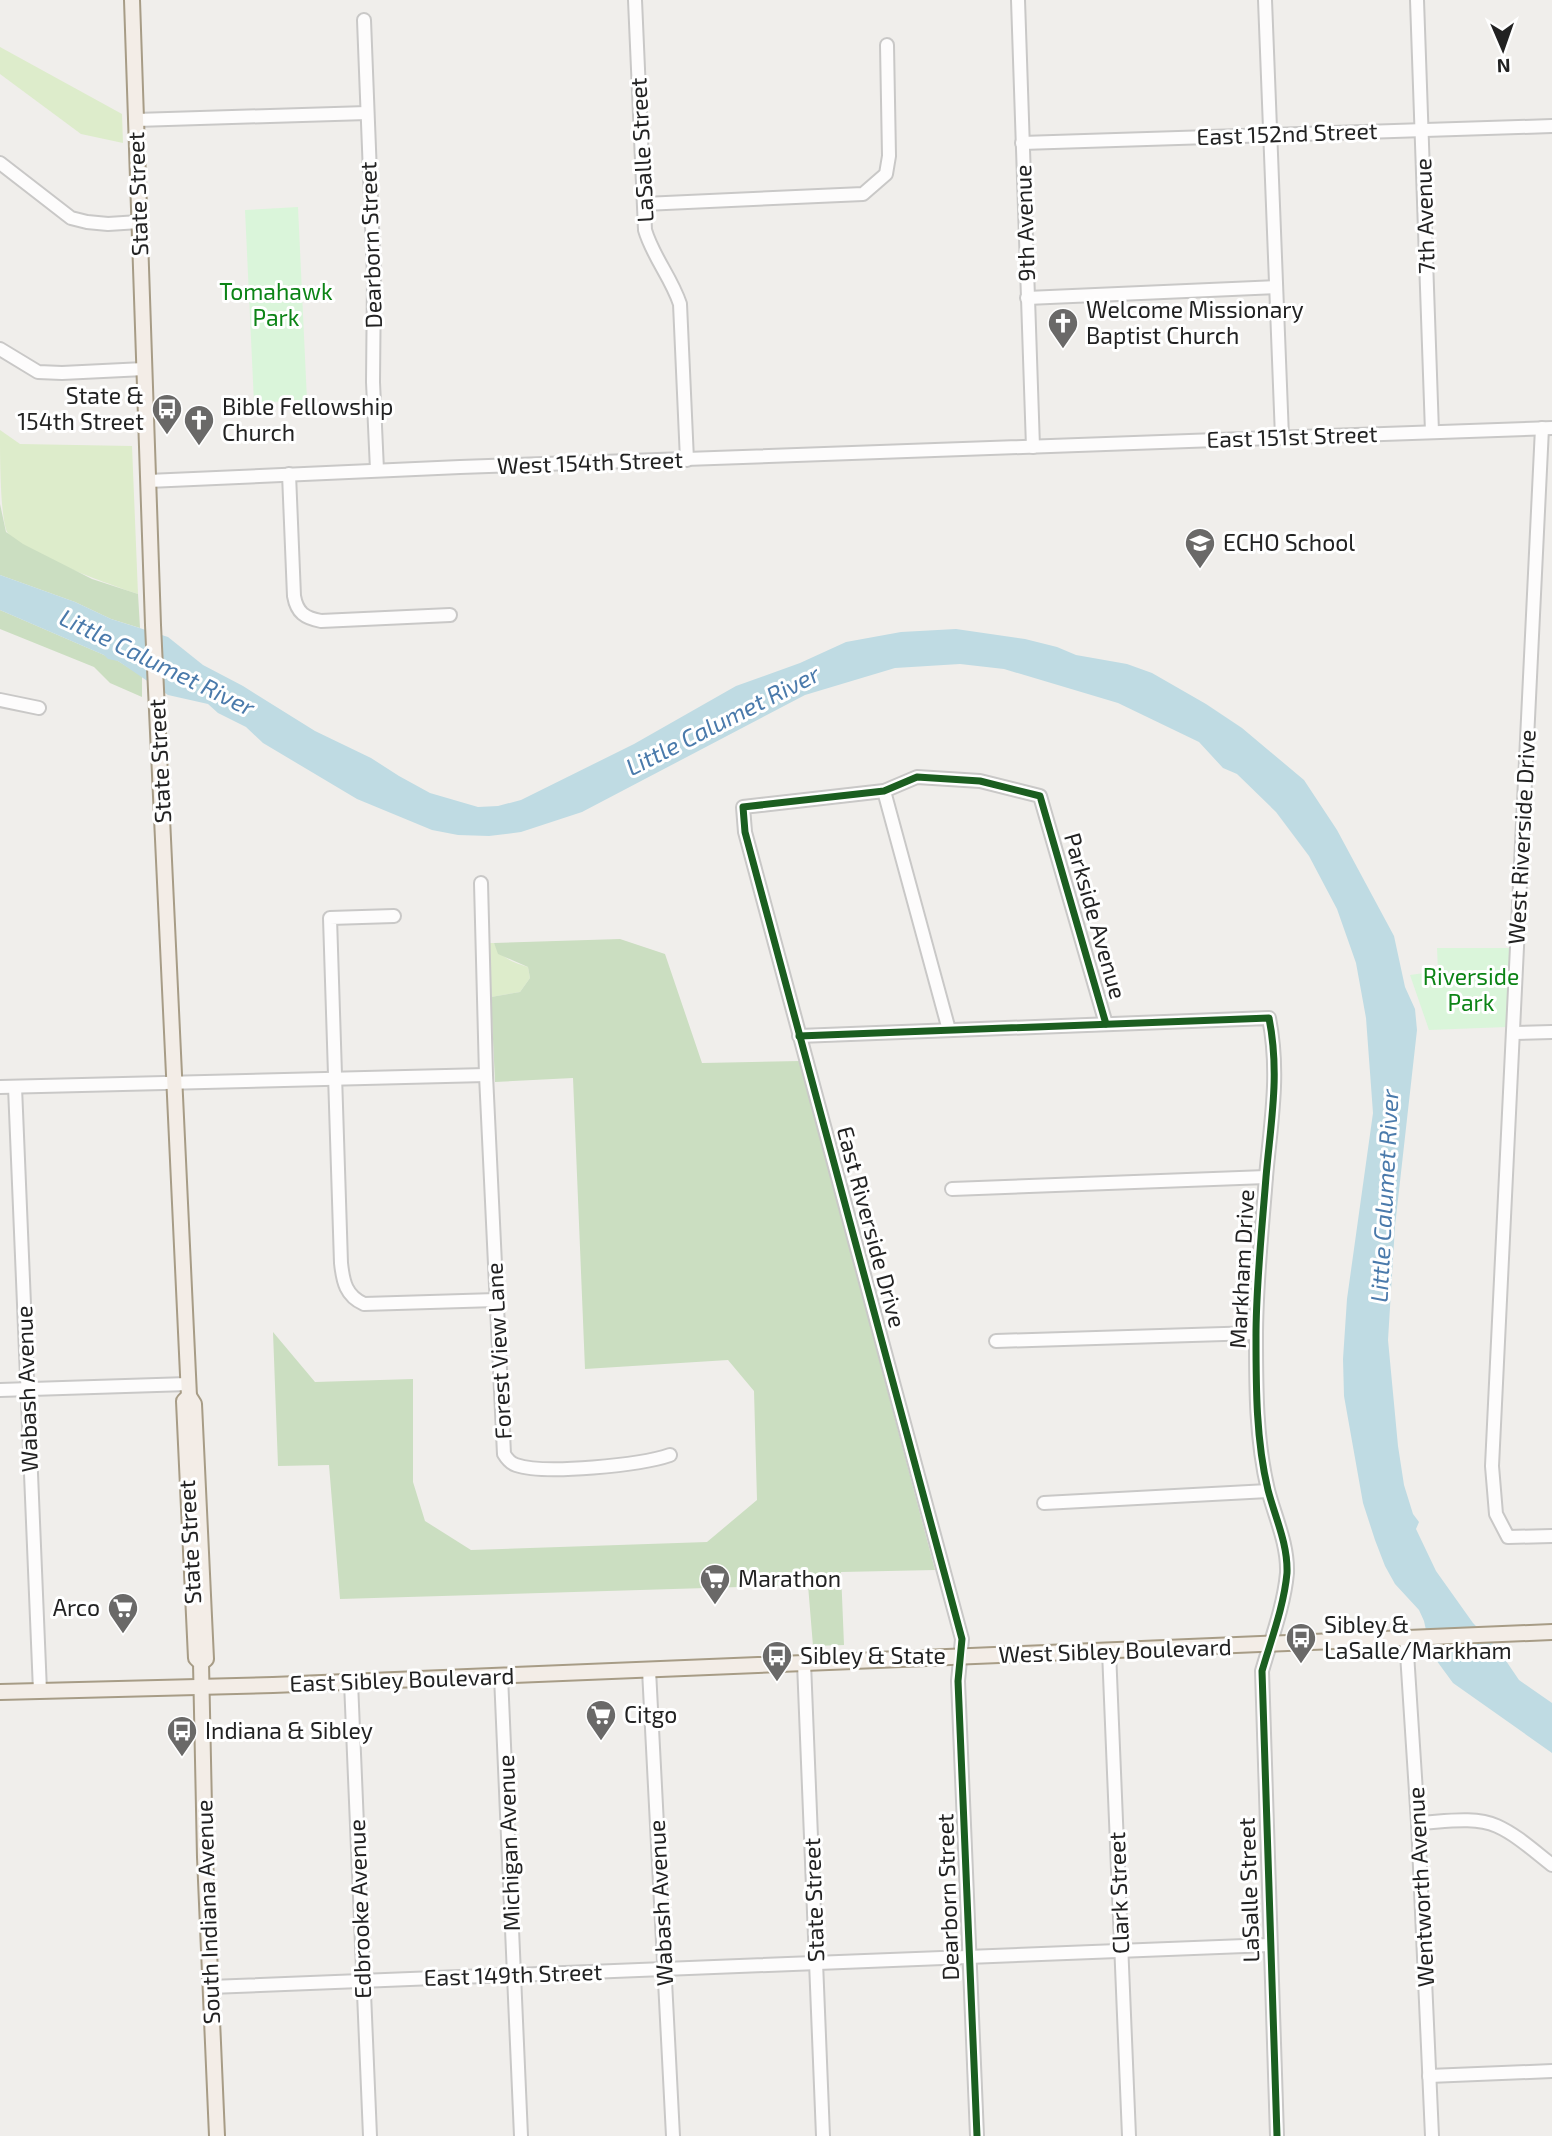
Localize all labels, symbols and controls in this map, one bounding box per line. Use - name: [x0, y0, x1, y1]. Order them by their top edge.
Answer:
- north arrow: [1468, 14, 1538, 84]
- text: N: [1496, 55, 1511, 78]
- street label: LaSalle Street: [623, 77, 659, 223]
- street label: East 152nd Street: [1196, 116, 1378, 150]
- street label: State Street: [121, 131, 153, 257]
- street label: 7th Avenue: [1408, 158, 1440, 274]
- street label: Dearborn Street: [353, 161, 387, 329]
- street label: 9th Avenue: [1008, 164, 1040, 282]
- park label: Tomahawk Park: [219, 277, 333, 331]
- place label: Welcome Missionary Baptist Church: [1086, 295, 1304, 349]
- church icon: Welcome Missionary Baptist Church: [1046, 306, 1080, 350]
- place label: State & 154th Street: [17, 381, 144, 435]
- bus stop icon: State & 154th Street: [150, 392, 184, 436]
- place label: Bible Fellowship Church: [222, 392, 393, 446]
- church icon: Bible Fellowship Church: [182, 403, 216, 447]
- street label: East 151st Street: [1206, 419, 1378, 453]
- street label: West 154th Street: [496, 445, 684, 479]
- school or university icon: ECHO School: [1183, 526, 1217, 570]
- place label: ECHO School: [1223, 528, 1355, 556]
- water label: Little Calumet River: [55, 602, 260, 722]
- water label: Little Calumet River: [621, 658, 824, 781]
- street label: State Street: [142, 698, 176, 824]
- street label: West Riverside Drive: [1501, 729, 1541, 945]
- street label: Parkside Avenue: [1059, 829, 1133, 1002]
- park label: Riverside Park: [1423, 962, 1519, 1016]
- water label: Little Calumet River: [1363, 1088, 1404, 1303]
- street label: East Riverside Drive: [832, 1123, 912, 1330]
- street label: Markham Drive: [1223, 1189, 1259, 1349]
- street label: Forest View Lane: [479, 1262, 517, 1440]
- street label: Wabash Avenue: [9, 1305, 43, 1473]
- street label: State Street: [172, 1479, 206, 1605]
- supermarket icon: Marathon: [698, 1562, 732, 1606]
- place label: Marathon: [738, 1564, 841, 1592]
- supermarket icon: Arco: [106, 1591, 140, 1635]
- place label: Arco: [53, 1593, 100, 1621]
- place label: Sibley & LaSalle/Markham: [1324, 1610, 1512, 1664]
- bus stop icon: Sibley & LaSalle/Markham: [1284, 1621, 1318, 1665]
- street label: West Sibley Boulevard: [998, 1632, 1232, 1668]
- bus stop icon: Sibley & State: [760, 1639, 794, 1683]
- place label: Sibley & State: [800, 1641, 946, 1669]
- street label: East Sibley Boulevard: [289, 1661, 515, 1697]
- supermarket icon: Citgo: [584, 1698, 618, 1742]
- place label: Citgo: [624, 1700, 677, 1728]
- bus stop icon: Indiana & Sibley: [165, 1714, 199, 1758]
- place label: Indiana & Sibley: [205, 1716, 373, 1744]
- street label: Michigan Avenue: [491, 1754, 525, 1932]
- street label: Wentworth Avenue: [1401, 1786, 1439, 1988]
- street label: South Indiana Avenue: [189, 1799, 225, 2025]
- street label: Dearborn Street: [930, 1813, 964, 1981]
- street label: LaSalle Street: [1231, 1817, 1265, 1963]
- street label: Edbrooke Avenue: [342, 1819, 376, 1999]
- street label: Wabash Avenue: [642, 1819, 678, 1987]
- street label: Clark Street: [1102, 1831, 1134, 1955]
- street label: State Street: [797, 1837, 829, 1963]
- street label: East 149th Street: [423, 1957, 603, 1991]

